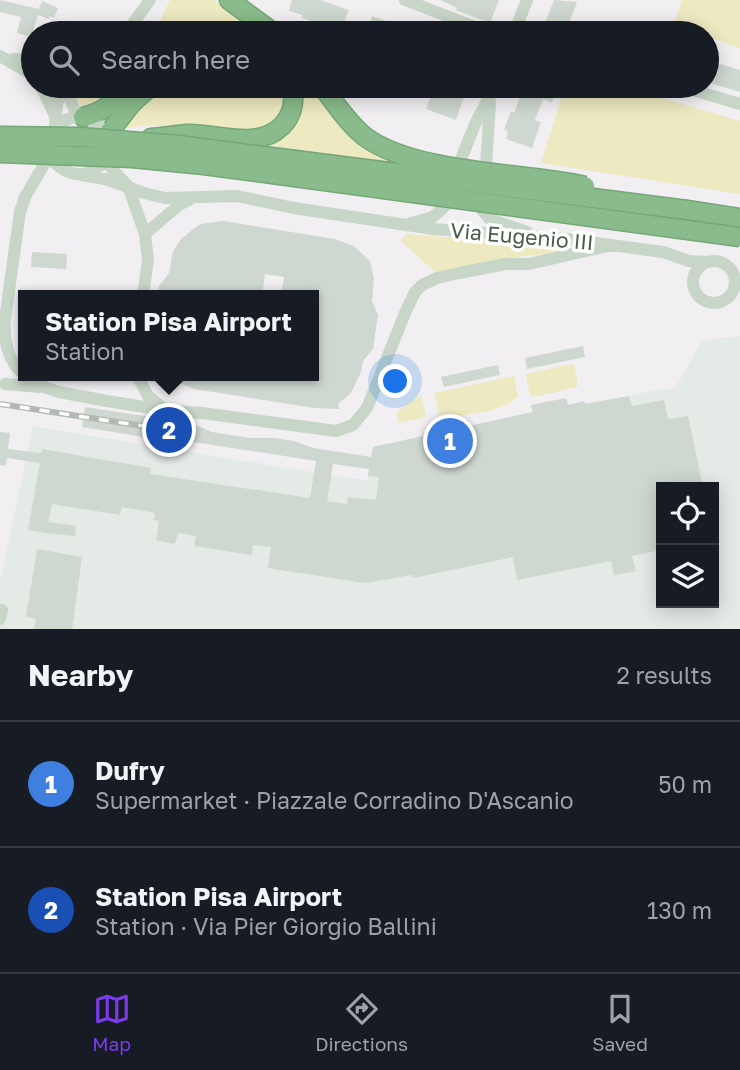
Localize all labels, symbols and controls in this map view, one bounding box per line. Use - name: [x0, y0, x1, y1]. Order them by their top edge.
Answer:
- search box: [21, 21, 719, 98]
- icon: search: [45, 41, 83, 79]
- text: Search here: [101, 44, 250, 75]
- street label: Via Eugenio III: [449, 217, 595, 255]
- popup: [18, 290, 319, 381]
- text: Station Pisa Airport: [45, 306, 292, 337]
- text: Station: [45, 337, 125, 365]
- your location: [378, 364, 412, 398]
- pin: 2: [146, 404, 192, 456]
- pin: 1: [427, 415, 473, 467]
- map controls: [656, 482, 719, 608]
- button: locate: [656, 482, 719, 545]
- button: layers: [656, 545, 719, 608]
- text: Nearby: [28, 657, 133, 693]
- text: 2 results: [616, 661, 712, 689]
- text: Dufry: [95, 755, 165, 786]
- text: 1: [45, 770, 57, 798]
- text: 50 m: [658, 770, 712, 798]
- text: Supermarket · Piazzale Corradino D'Ascanio: [95, 786, 574, 814]
- text: Station Pisa Airport: [95, 881, 342, 912]
- text: 2: [44, 896, 58, 924]
- text: 130 m: [647, 896, 712, 924]
- text: Station · Via Pier Giorgio Ballini: [95, 912, 437, 940]
- tab: Map: [92, 990, 131, 1055]
- tab: Directions: [315, 990, 408, 1055]
- tab: Saved: [592, 990, 648, 1055]

